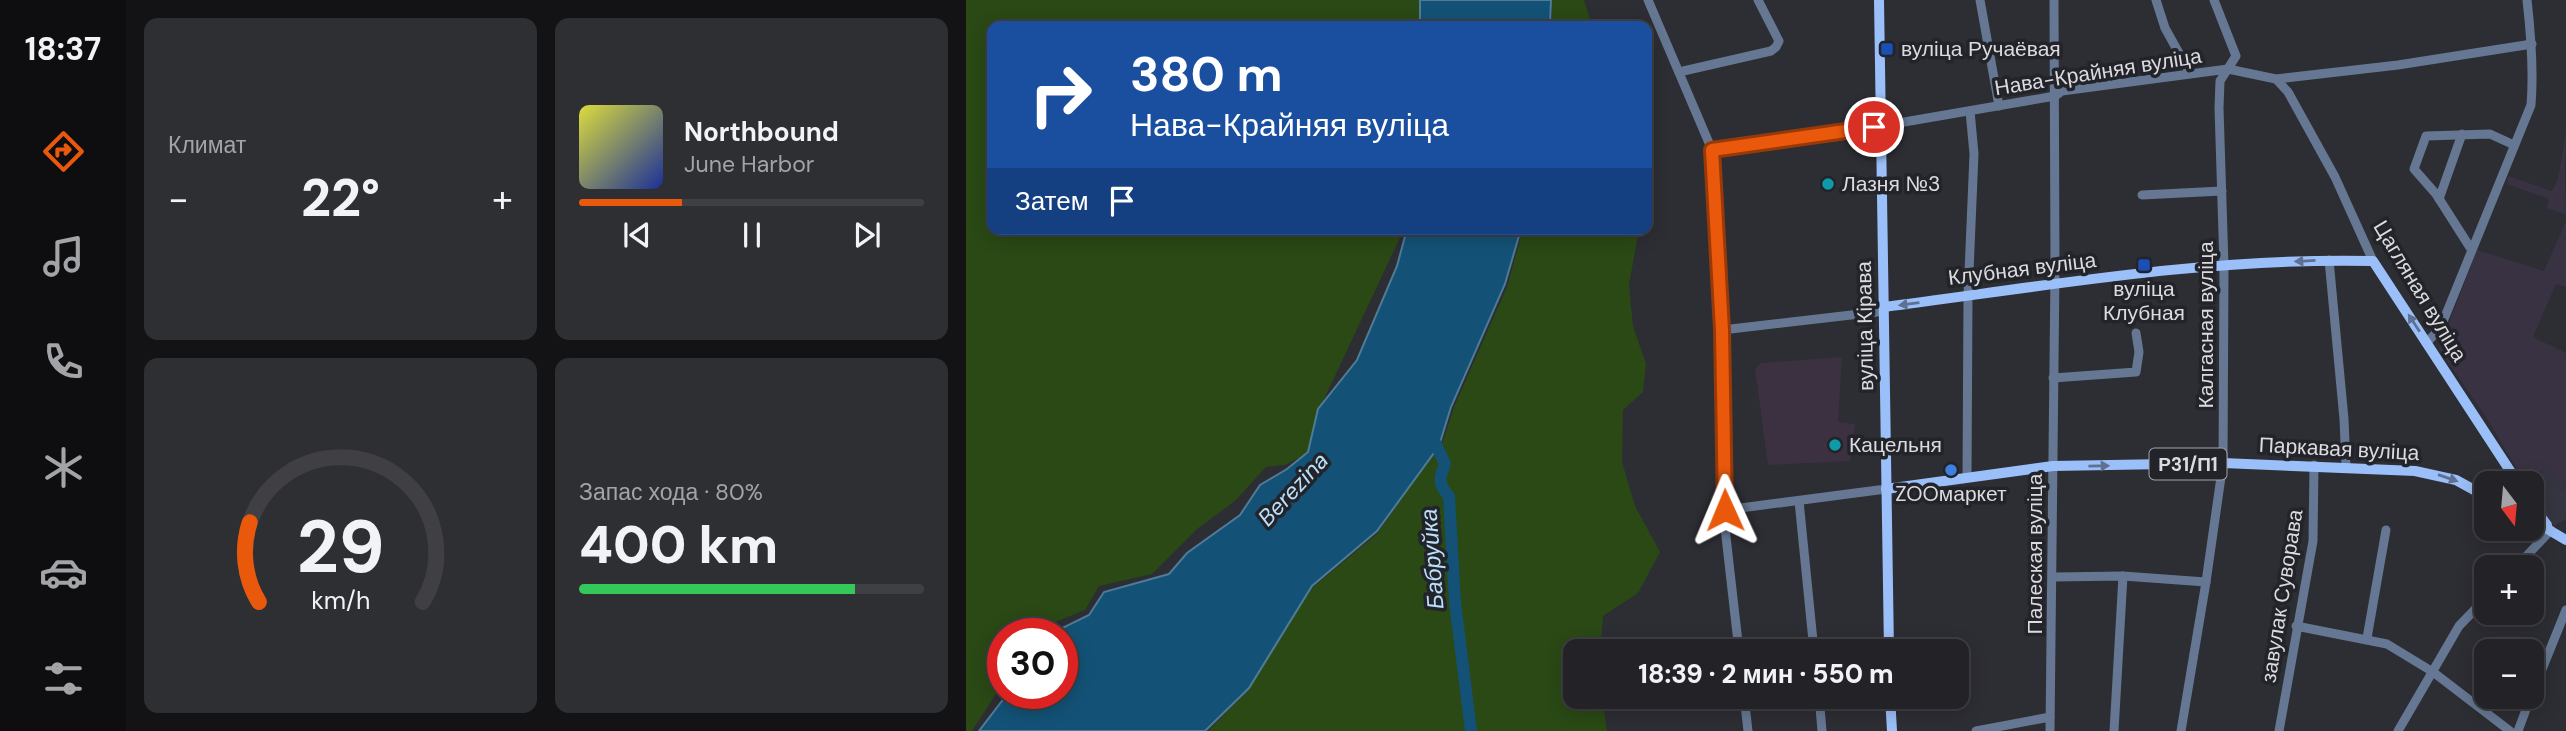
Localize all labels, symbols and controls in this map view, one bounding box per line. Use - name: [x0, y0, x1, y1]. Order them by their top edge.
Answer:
- text: 18:37: [25, 28, 101, 70]
- place label: вуліца Ручаёвая: [1901, 35, 2061, 63]
- marker: вуліца Ручаёвая: [1879, 41, 1895, 57]
- text: 380 m: [1130, 42, 1283, 106]
- street label: Нава-Крайняя вуліца: [1992, 42, 2204, 102]
- icon: right: [1015, 49, 1106, 140]
- pin: [1844, 97, 1904, 157]
- text: Нава-Крайняя вуліца: [1130, 104, 1449, 146]
- icon: arrive: [1855, 108, 1893, 146]
- text: Northbound: [684, 115, 839, 149]
- icon: directions: [39, 127, 88, 176]
- text: Климат: [168, 130, 246, 160]
- text: June Harbor: [684, 149, 814, 179]
- text: 22°: [301, 164, 380, 232]
- place label: Лазня №3: [1842, 170, 1940, 198]
- text: −: [168, 174, 189, 224]
- text: +: [492, 174, 513, 224]
- marker: Лазня №3: [1820, 176, 1836, 192]
- icon: arrive: [1103, 182, 1141, 220]
- text: Затем: [1015, 184, 1089, 218]
- street label: Цагляная вуліца: [2367, 215, 2473, 367]
- icon: previous: [618, 216, 656, 254]
- icon: pause: [733, 216, 771, 254]
- icon: next: [848, 216, 886, 254]
- icon: music: [39, 232, 88, 281]
- street label: Калгасная вуліца: [2192, 241, 2220, 409]
- street label: Клубная вуліца: [1946, 246, 2098, 292]
- one-way arrow: [2294, 256, 2316, 267]
- marker: вуліца Клубная: [2136, 257, 2152, 273]
- street label: вуліца Кірава: [1850, 261, 1880, 391]
- place label: вуліца Клубная: [2103, 275, 2185, 327]
- one-way arrow: [1898, 298, 1920, 309]
- one-way arrow: [2407, 314, 2420, 333]
- icon: phone: [39, 337, 88, 386]
- place label: Кацельня: [1849, 431, 1942, 459]
- street label: Паркавая вуліца: [2258, 431, 2420, 467]
- marker: Кацельня: [1827, 437, 1843, 453]
- icon: climate: [39, 443, 88, 492]
- water label: Berezina: [1251, 446, 1335, 532]
- road number: Р31/П1: [2150, 449, 2226, 480]
- one-way arrow: [2089, 460, 2111, 471]
- marker: ZOOмаркет: [1943, 462, 1959, 478]
- north arrow: [2474, 471, 2544, 541]
- map controls: [2474, 471, 2544, 709]
- position arrow: [1688, 473, 1762, 547]
- street label: Палеская вуліца: [2021, 473, 2049, 634]
- one-way arrow: [2438, 473, 2459, 484]
- text: Запас хода · 80%: [579, 477, 763, 507]
- place label: ZOOмаркет: [1895, 480, 2007, 508]
- text: 29: [297, 500, 384, 595]
- street label: завулак Суворава: [2254, 507, 2310, 685]
- water label: Бабруйка: [1414, 508, 1450, 610]
- text: 400 km: [579, 511, 778, 579]
- icon: car: [39, 548, 88, 597]
- button: +: [2474, 555, 2544, 625]
- text: km/h: [311, 583, 370, 616]
- speed limit sign: 30: [987, 618, 1078, 709]
- button: −: [2474, 639, 2544, 709]
- icon: filters: [39, 654, 88, 703]
- text: 18:39 · 2 мин · 550 m: [1638, 657, 1894, 691]

